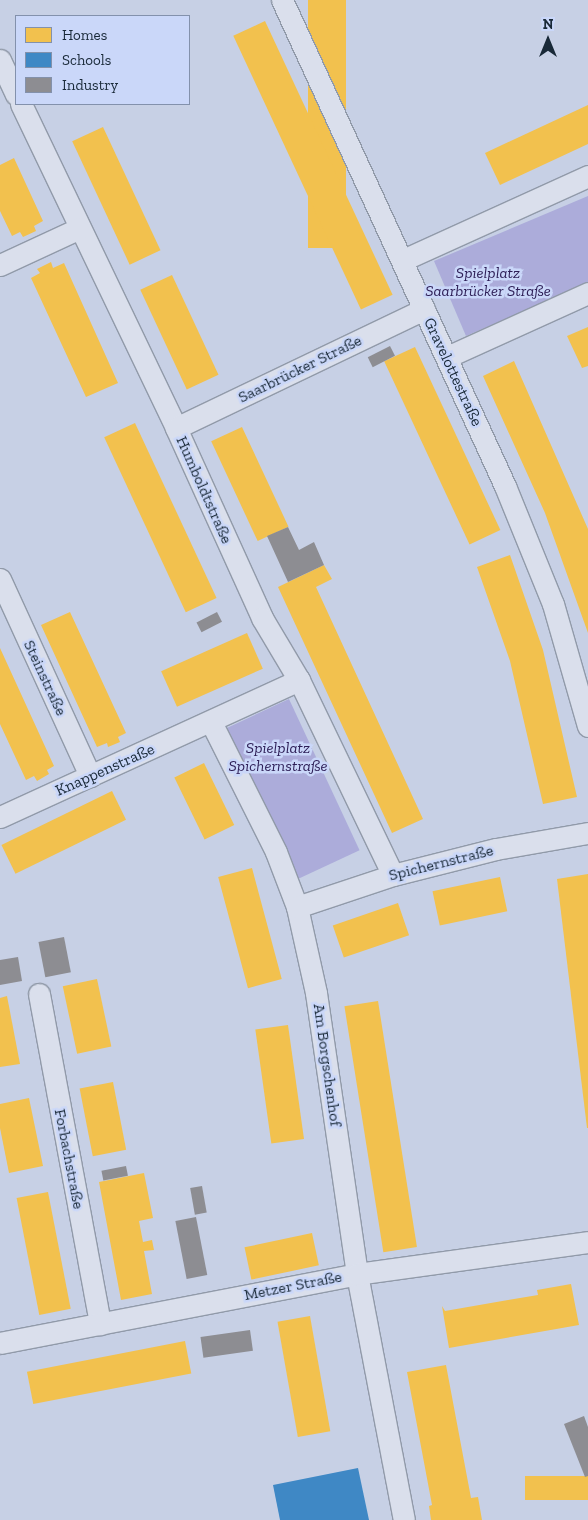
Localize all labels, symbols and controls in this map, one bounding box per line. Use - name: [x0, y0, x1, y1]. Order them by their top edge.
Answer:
- legend: [15, 15, 190, 105]
- north arrow: [523, 15, 573, 65]
- text: N: [543, 16, 553, 33]
- text: Homes: [62, 26, 107, 44]
- text: Schools: [62, 51, 111, 69]
- text: Industry: [62, 76, 118, 94]
- park label: Spielplatz Saarbrücker Straße: [425, 263, 551, 301]
- street label: Gravelottestraße: [419, 315, 487, 429]
- street label: Saarbrücker Straße: [235, 331, 365, 407]
- street label: Humboldtstraße: [172, 433, 236, 547]
- street label: Steinstraße: [19, 637, 71, 719]
- park label: Spielplatz Spichernstraße: [229, 738, 327, 776]
- street label: Knappenstraße: [52, 740, 158, 800]
- street label: Spichernstraße: [387, 841, 495, 885]
- street label: Am Borgschenhof: [309, 1003, 345, 1127]
- street label: Forbachstraße: [50, 1107, 88, 1211]
- street label: Metzer Straße: [242, 1267, 344, 1305]

